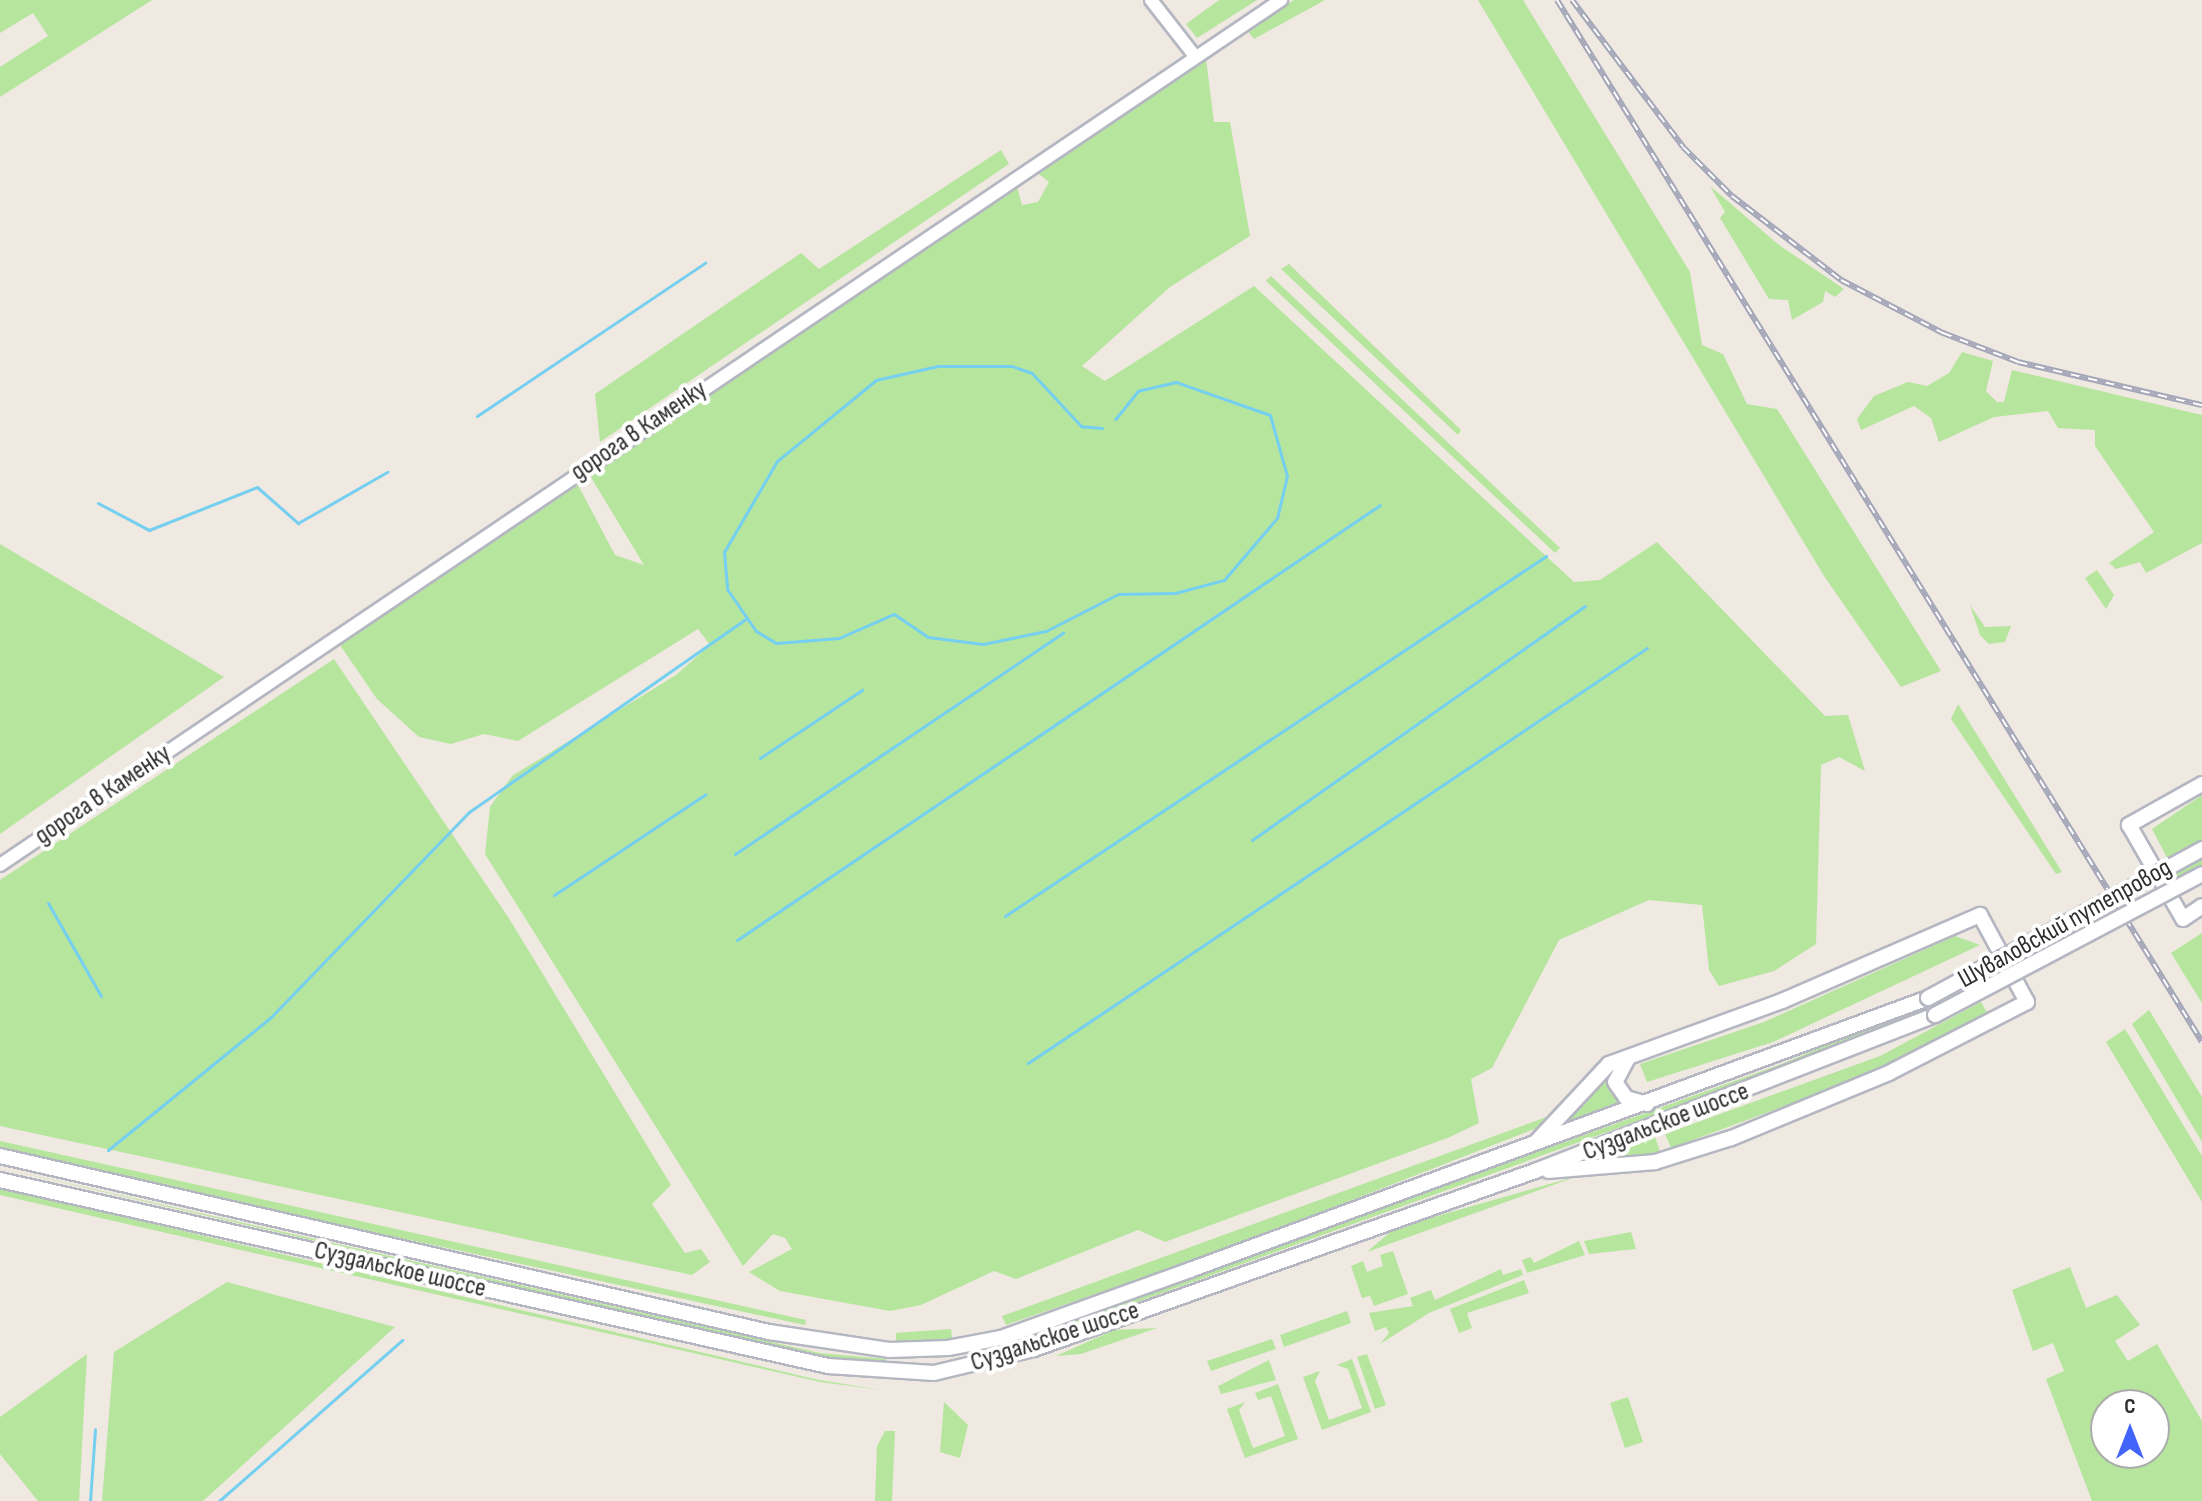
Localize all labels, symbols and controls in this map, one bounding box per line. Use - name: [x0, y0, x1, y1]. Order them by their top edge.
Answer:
- street label: дорога в Каменку: [565, 374, 713, 488]
- street label: дорога в Каменку: [29, 738, 177, 852]
- street label: Шуваловский путепровод: [1953, 852, 2177, 996]
- street label: Суздальское шоссе: [1579, 1076, 1753, 1168]
- street label: Суздальское шоссе: [311, 1235, 489, 1305]
- street label: Суздальское шоссе: [967, 1295, 1143, 1379]
- north arrow: [2090, 1389, 2170, 1469]
- text: С: [2124, 1393, 2136, 1420]

